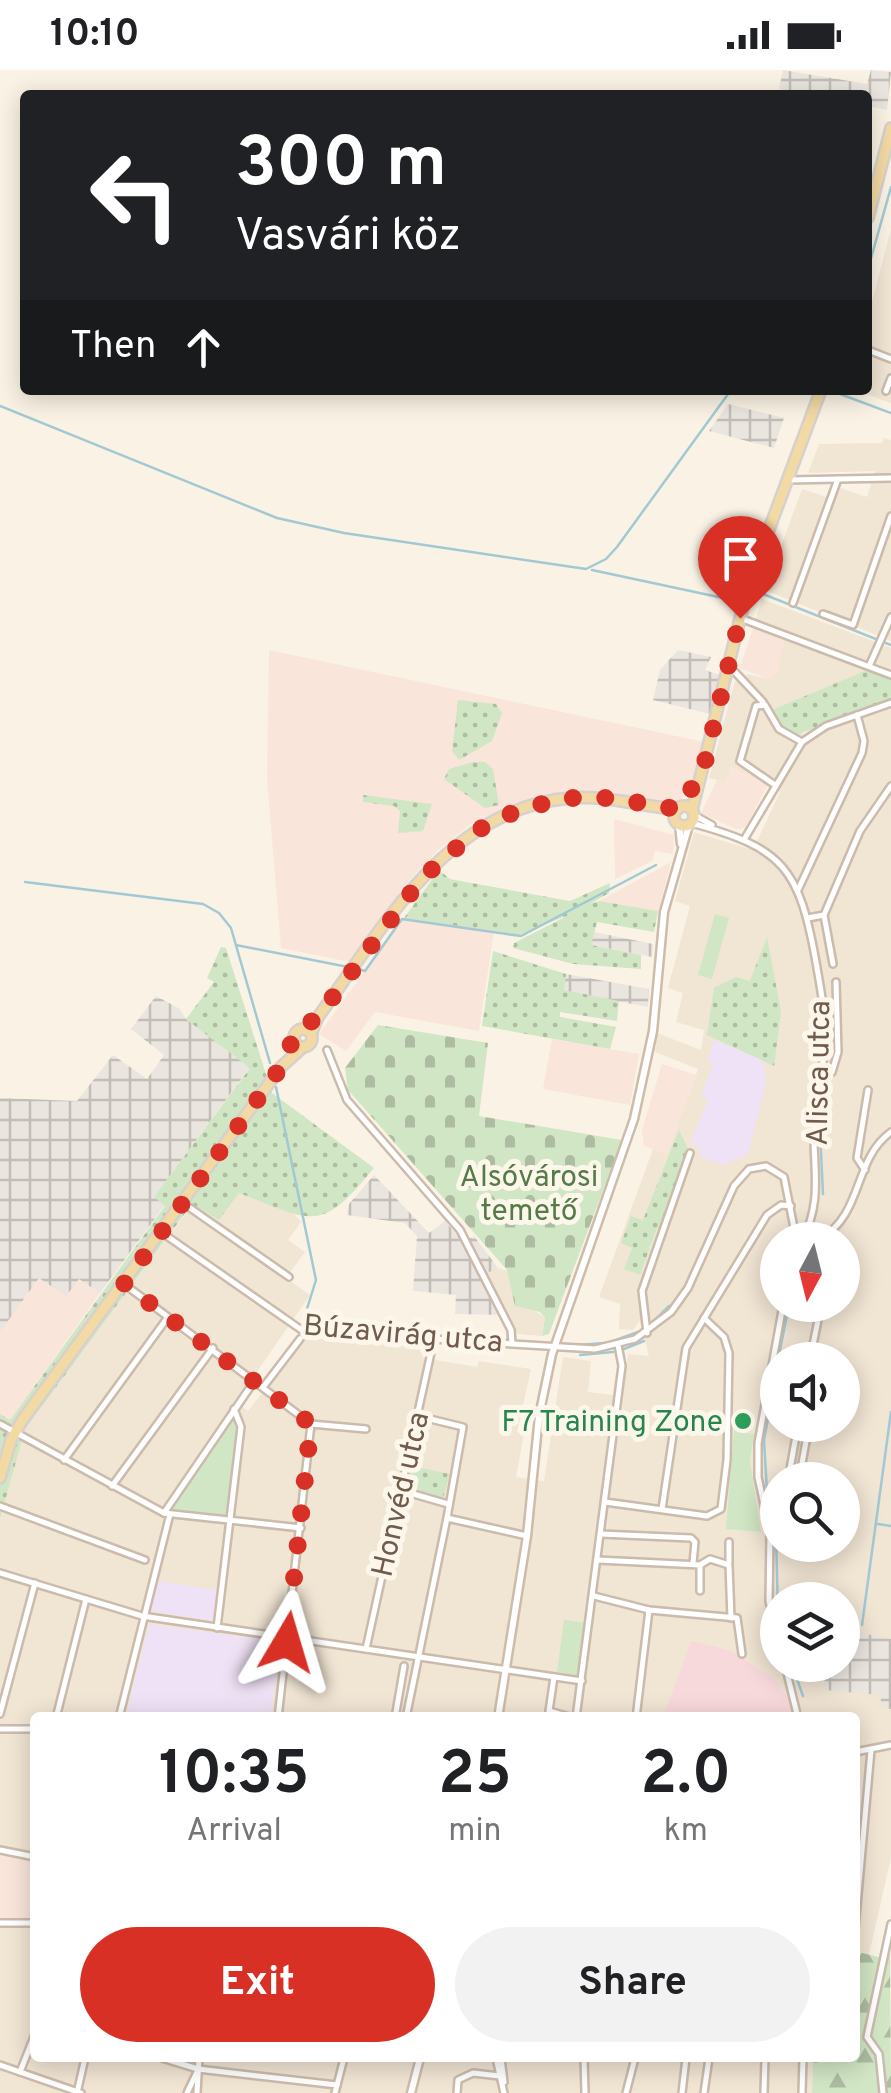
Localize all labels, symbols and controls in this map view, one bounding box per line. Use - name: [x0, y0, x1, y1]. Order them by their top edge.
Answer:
- text: 10:10: [50, 11, 140, 60]
- text: 300 m: [235, 122, 447, 211]
- icon: left: [70, 130, 200, 260]
- text: Vasvári köz: [235, 209, 461, 266]
- icon: ahead: [176, 320, 231, 375]
- text: Then: [70, 323, 156, 372]
- pin: [698, 516, 783, 619]
- icon: arrive: [713, 531, 768, 586]
- street label: Alisca utca: [801, 1000, 840, 1146]
- park label: Alsóvárosi temető: [460, 1160, 598, 1231]
- north arrow: [760, 1222, 860, 1322]
- map controls: [760, 1222, 860, 1682]
- street label: Búzavirág utca: [301, 1308, 504, 1363]
- button: sound: [760, 1342, 860, 1442]
- place label: F7 Training Zone: [501, 1405, 723, 1442]
- street label: Honvéd utca: [365, 1408, 439, 1581]
- marker: F7 Training Zone: [732, 1410, 754, 1432]
- button: search: [760, 1462, 860, 1562]
- button: layers: [760, 1582, 860, 1682]
- position arrow: [235, 1590, 339, 1694]
- text: 10:35: [159, 1739, 309, 1815]
- text: 25: [438, 1739, 512, 1815]
- text: 2.0: [640, 1739, 731, 1815]
- text: Arrival: [186, 1812, 282, 1852]
- text: min: [448, 1812, 502, 1852]
- text: km: [664, 1812, 708, 1852]
- button: Exit: [80, 1927, 435, 2042]
- button: Share: [455, 1927, 810, 2042]

